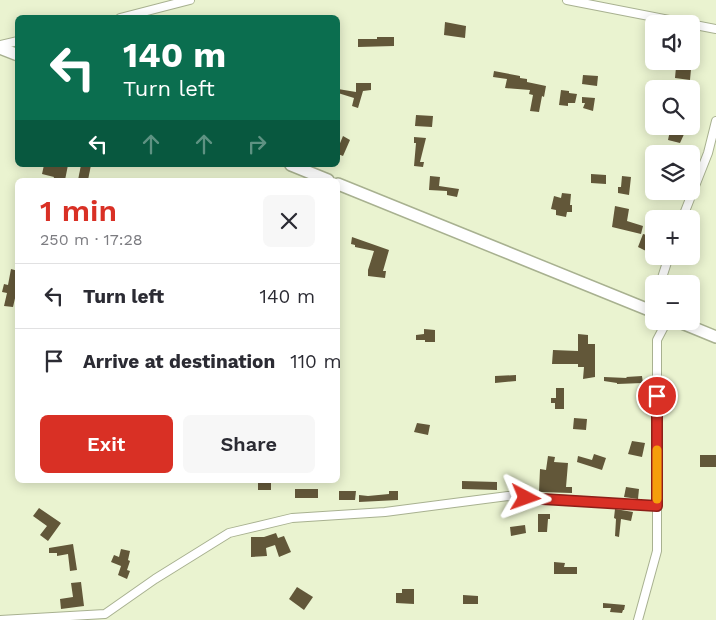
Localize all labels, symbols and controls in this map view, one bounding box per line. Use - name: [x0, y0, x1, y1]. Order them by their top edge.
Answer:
- map controls: [645, 15, 700, 330]
- button: sound: [645, 15, 700, 70]
- text: 140 m: [123, 34, 226, 76]
- icon: left: [40, 35, 105, 100]
- text: Turn left: [123, 76, 215, 101]
- button: search: [645, 80, 700, 135]
- icon: left: [84, 130, 112, 158]
- icon: ahead: [137, 130, 165, 158]
- icon: ahead: [190, 130, 218, 158]
- icon: right: [243, 130, 271, 158]
- button: layers: [645, 145, 700, 200]
- text: 1 min: [40, 193, 117, 228]
- button: close: [263, 195, 315, 247]
- button: +: [645, 210, 700, 265]
- text: 250 m · 17:28: [40, 230, 143, 249]
- button: −: [645, 275, 700, 330]
- icon: left: [40, 282, 68, 310]
- text: Turn left: [83, 285, 164, 308]
- text: 140 m: [260, 285, 315, 308]
- icon: arrive: [40, 347, 68, 375]
- text: Arrive at destination: [83, 350, 275, 373]
- text: 110 m: [290, 350, 342, 373]
- pin: [636, 375, 678, 417]
- icon: arrive: [643, 382, 671, 410]
- button: Exit: [40, 415, 173, 473]
- button: Share: [183, 415, 315, 473]
- position arrow: [499, 471, 551, 523]

